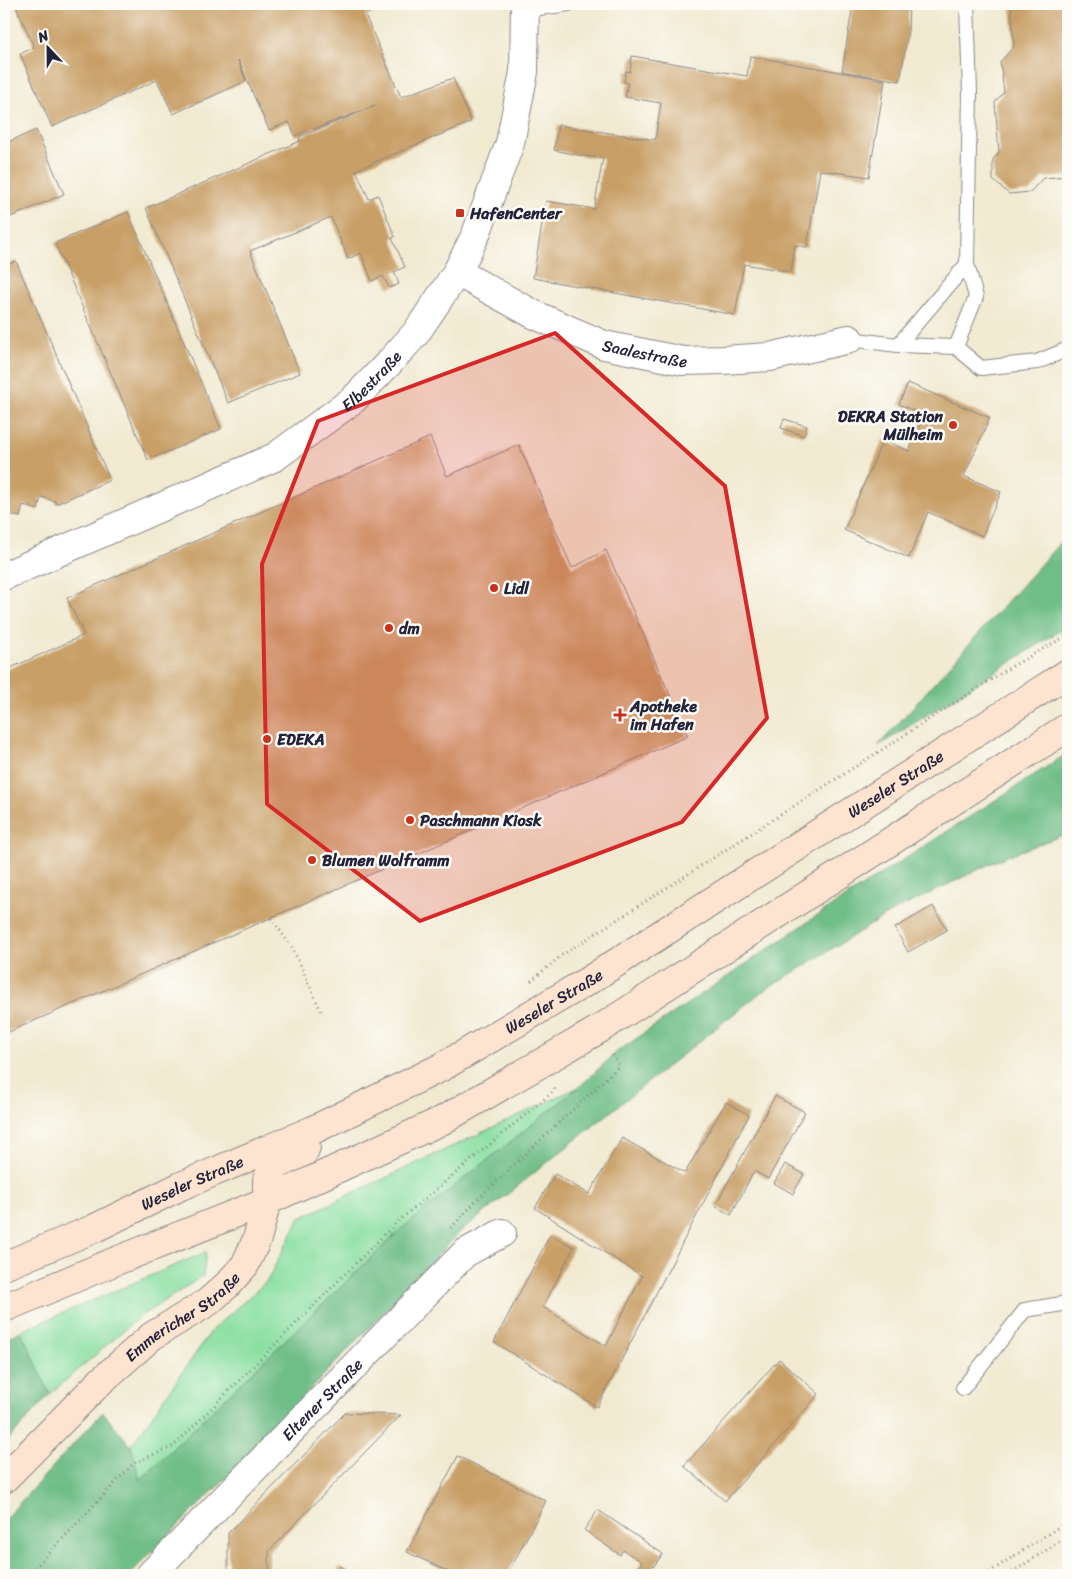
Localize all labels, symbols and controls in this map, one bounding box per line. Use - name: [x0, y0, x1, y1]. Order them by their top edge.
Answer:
- north arrow: [22, 22, 72, 72]
- text: N: [33, 23, 53, 50]
- place label: HafenCenter: [469, 199, 563, 228]
- marker: HafenCenter: [454, 207, 466, 219]
- street label: Saalestraße: [600, 331, 688, 376]
- street label: Elbestraße: [335, 343, 409, 419]
- place label: DEKRA Station Mülheim: [838, 402, 943, 449]
- marker: DEKRA Station Mülheim: [947, 419, 959, 431]
- place label: Lidl: [504, 574, 530, 603]
- marker: Lidl: [488, 582, 500, 594]
- place label: dm: [399, 614, 420, 643]
- marker: dm: [383, 622, 395, 634]
- place label: Apotheke im Hafen: [629, 692, 697, 739]
- marker: Apotheke im Hafen: [614, 709, 626, 721]
- place label: EDEKA: [277, 725, 324, 754]
- marker: EDEKA: [261, 733, 273, 745]
- street label: Weseler Straße: [842, 742, 950, 826]
- place label: Paschmann Kiosk: [420, 806, 542, 835]
- marker: Paschmann Kiosk: [404, 814, 416, 826]
- place label: Blumen Wolframm: [322, 846, 450, 875]
- marker: Blumen Wolframm: [306, 854, 318, 866]
- street label: Weseler Straße: [499, 961, 609, 1042]
- street label: Weseler Straße: [136, 1147, 248, 1219]
- street label: Emmericher Straße: [118, 1265, 248, 1369]
- street label: Eltener Straße: [274, 1351, 370, 1448]

